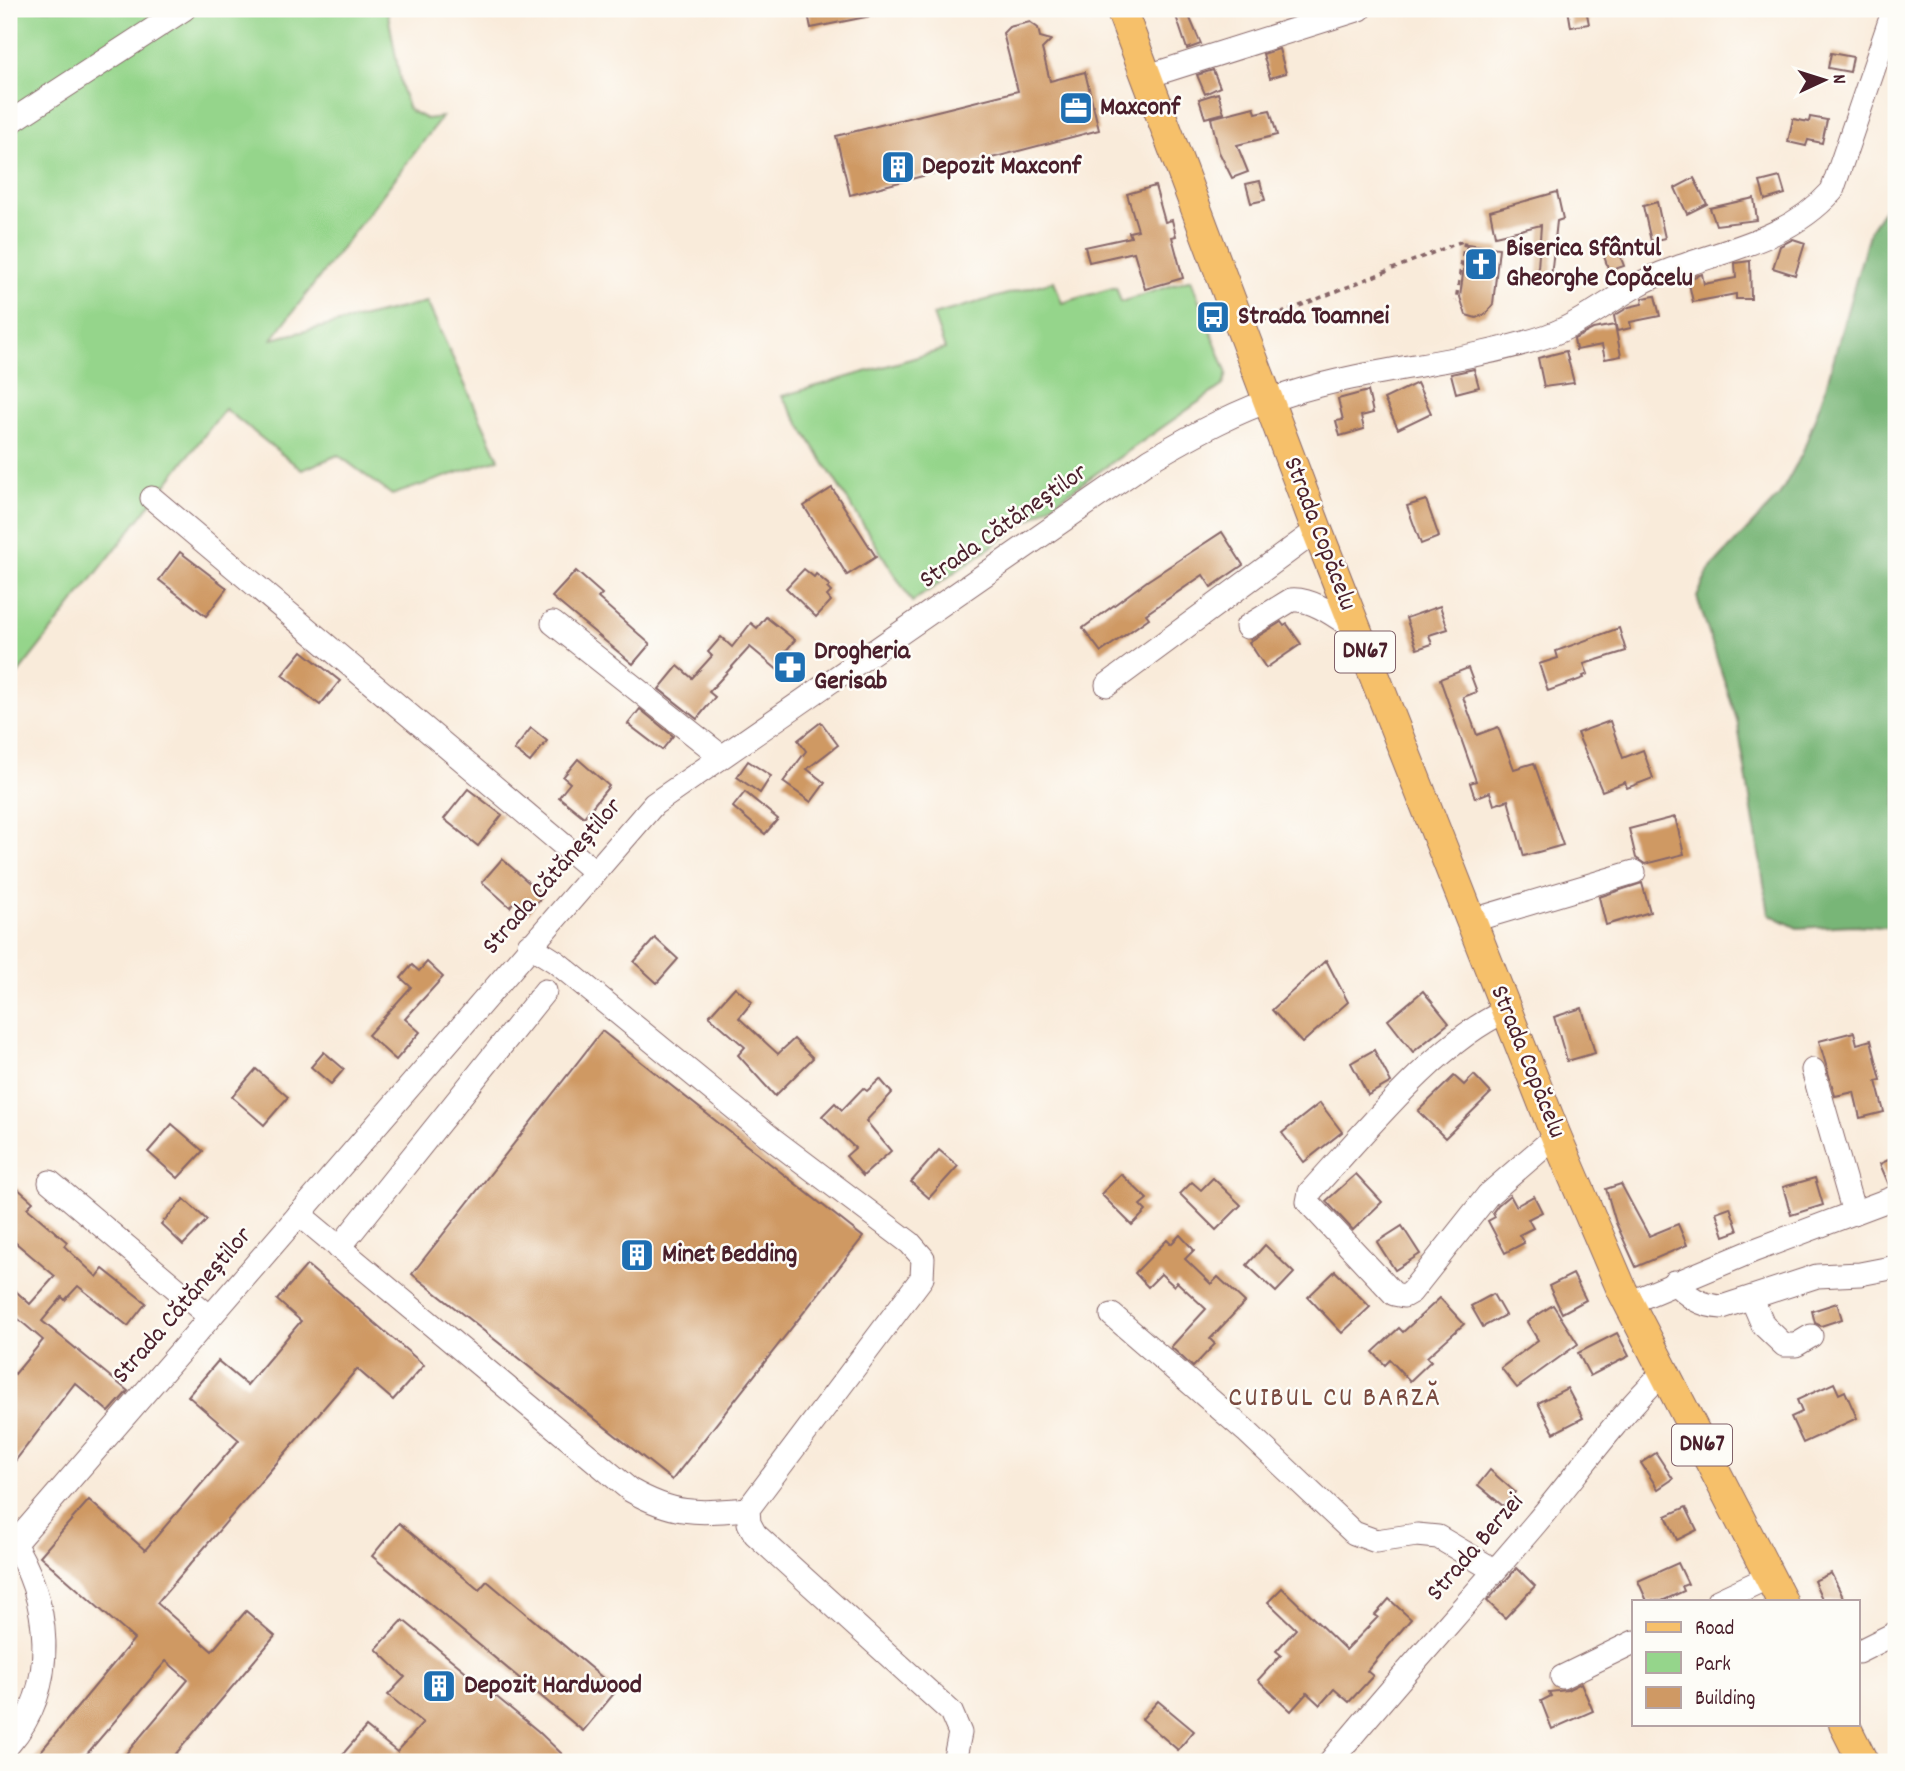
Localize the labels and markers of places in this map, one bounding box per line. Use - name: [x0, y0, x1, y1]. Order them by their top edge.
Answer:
- office icon: Maxconf: [1057, 89, 1095, 127]
- place label: Maxconf: [1100, 90, 1182, 127]
- building icon: Depozit Maxconf: [879, 148, 917, 186]
- place label: Depozit Maxconf: [922, 149, 1083, 186]
- place label: Biserica Sfântul Gheorghe Copăcelu: [1506, 231, 1693, 298]
- church icon: Biserica Sfântul Gheorghe Copăcelu: [1462, 245, 1500, 283]
- bus stop icon: Strada Toamnei: [1194, 298, 1232, 336]
- place label: Strada Toamnei: [1238, 299, 1389, 336]
- place label: Drogheria Gerisab: [814, 634, 911, 701]
- pharmacy icon: Drogheria Gerisab: [771, 648, 809, 686]
- building icon: Minet Bedding: [618, 1236, 656, 1274]
- place label: Minet Bedding: [662, 1237, 797, 1274]
- building icon: Depozit Hardwood: [420, 1667, 458, 1705]
- place label: Depozit Hardwood: [464, 1668, 642, 1705]

